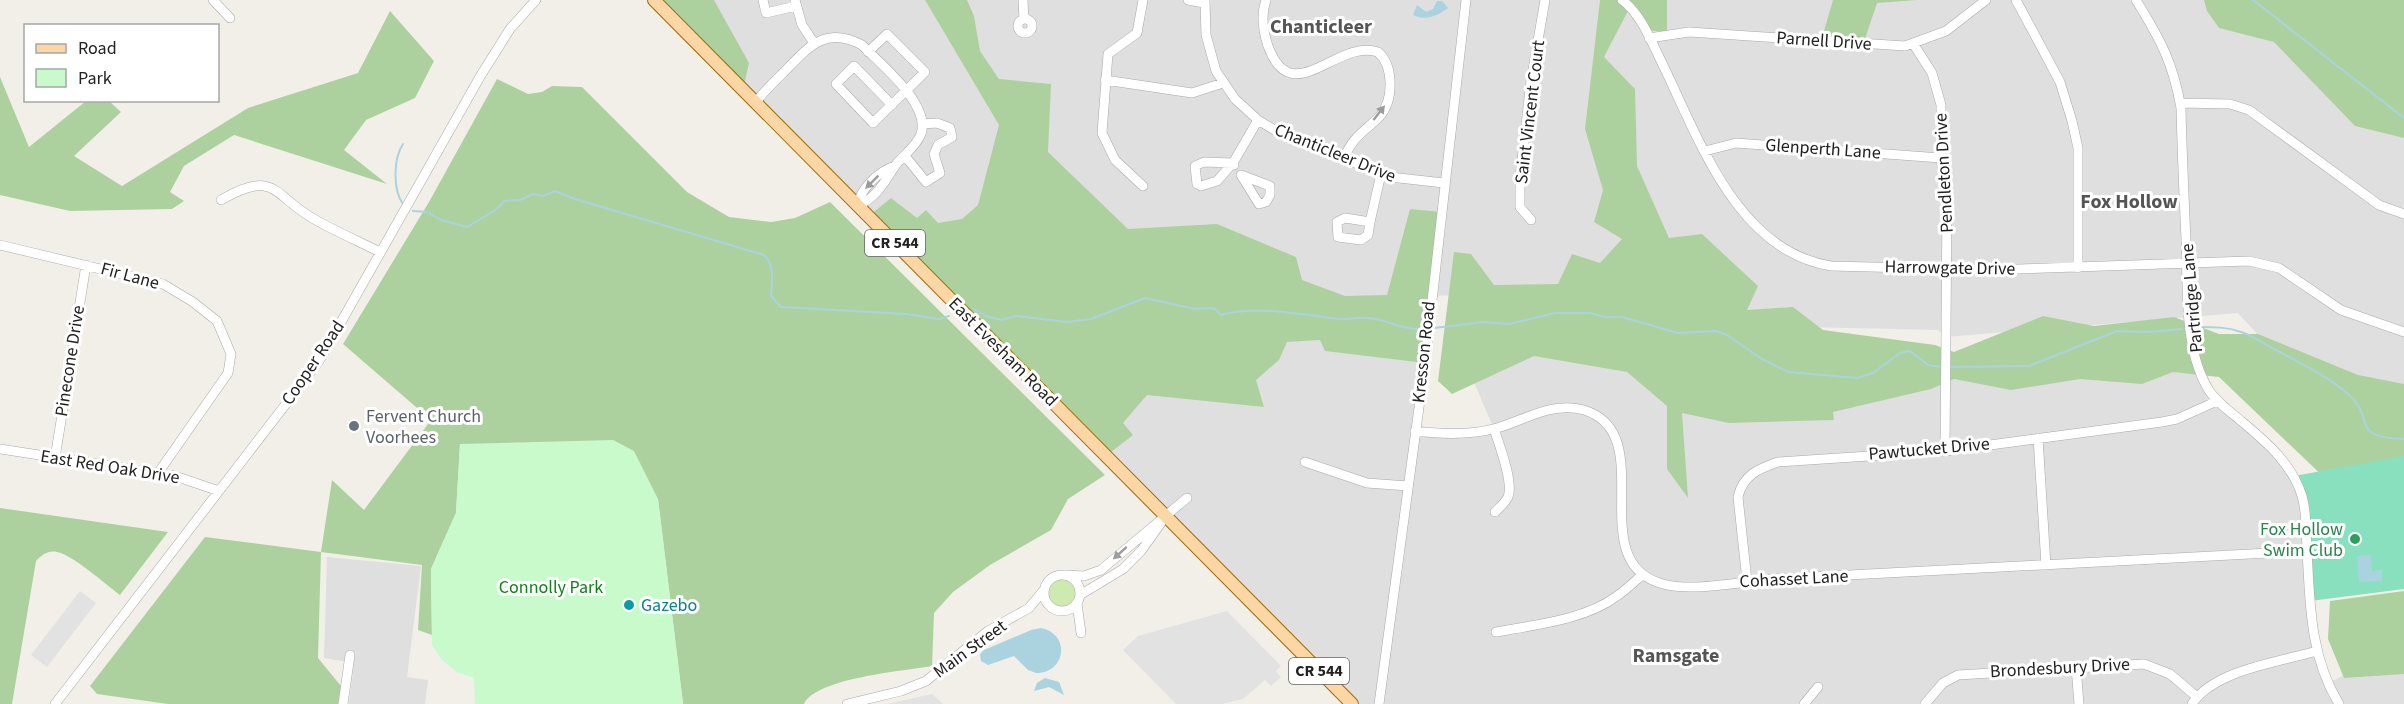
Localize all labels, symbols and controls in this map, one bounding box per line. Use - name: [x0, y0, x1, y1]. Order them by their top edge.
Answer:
- district label: Chanticleer: [1270, 13, 1372, 41]
- legend: [24, 24, 219, 102]
- street label: Parnell Drive: [1776, 25, 1872, 57]
- text: Road: [78, 36, 117, 61]
- street label: Saint Vincent Court: [1509, 39, 1551, 185]
- text: Park: [78, 66, 112, 91]
- one-way arrow: [1373, 105, 1386, 121]
- street label: Pendleton Drive: [1928, 112, 1960, 234]
- street label: Chanticleer Drive: [1271, 117, 1400, 189]
- street label: Glenperth Lane: [1764, 132, 1882, 166]
- one-way arrow: [865, 175, 880, 189]
- district label: Fox Hollow: [2080, 188, 2178, 216]
- road number: CR 544: [865, 230, 925, 256]
- street label: Partridge Lane: [2175, 242, 2209, 354]
- street label: Harrowgate Drive: [1884, 254, 2016, 282]
- street label: Fir Lane: [98, 256, 162, 296]
- street label: East Evesham Road: [943, 292, 1063, 412]
- street label: Kresson Road: [1406, 300, 1442, 404]
- street label: Pinecone Drive: [49, 303, 91, 418]
- street label: Cooper Road: [275, 316, 351, 410]
- place label: Fervent Church Voorhees: [366, 404, 481, 450]
- marker: Fervent Church Voorhees: [347, 419, 361, 433]
- street label: Pawtucket Drive: [1867, 431, 1991, 467]
- street label: East Red Oak Drive: [39, 444, 181, 490]
- place label: Fox Hollow Swim Club: [2260, 517, 2343, 563]
- marker: Fox Hollow Swim Club: [2348, 532, 2362, 546]
- one-way arrow: [1113, 546, 1128, 559]
- street label: Cohasset Lane: [1739, 564, 1849, 594]
- park label: Connolly Park: [499, 575, 603, 600]
- place label: Gazebo: [641, 593, 697, 618]
- marker: Gazebo: [622, 598, 636, 612]
- street label: Main Street: [928, 614, 1012, 684]
- district label: Ramsgate: [1633, 642, 1719, 670]
- street label: Brondesbury Drive: [1989, 652, 2131, 684]
- road number: CR 544: [1289, 658, 1349, 684]

